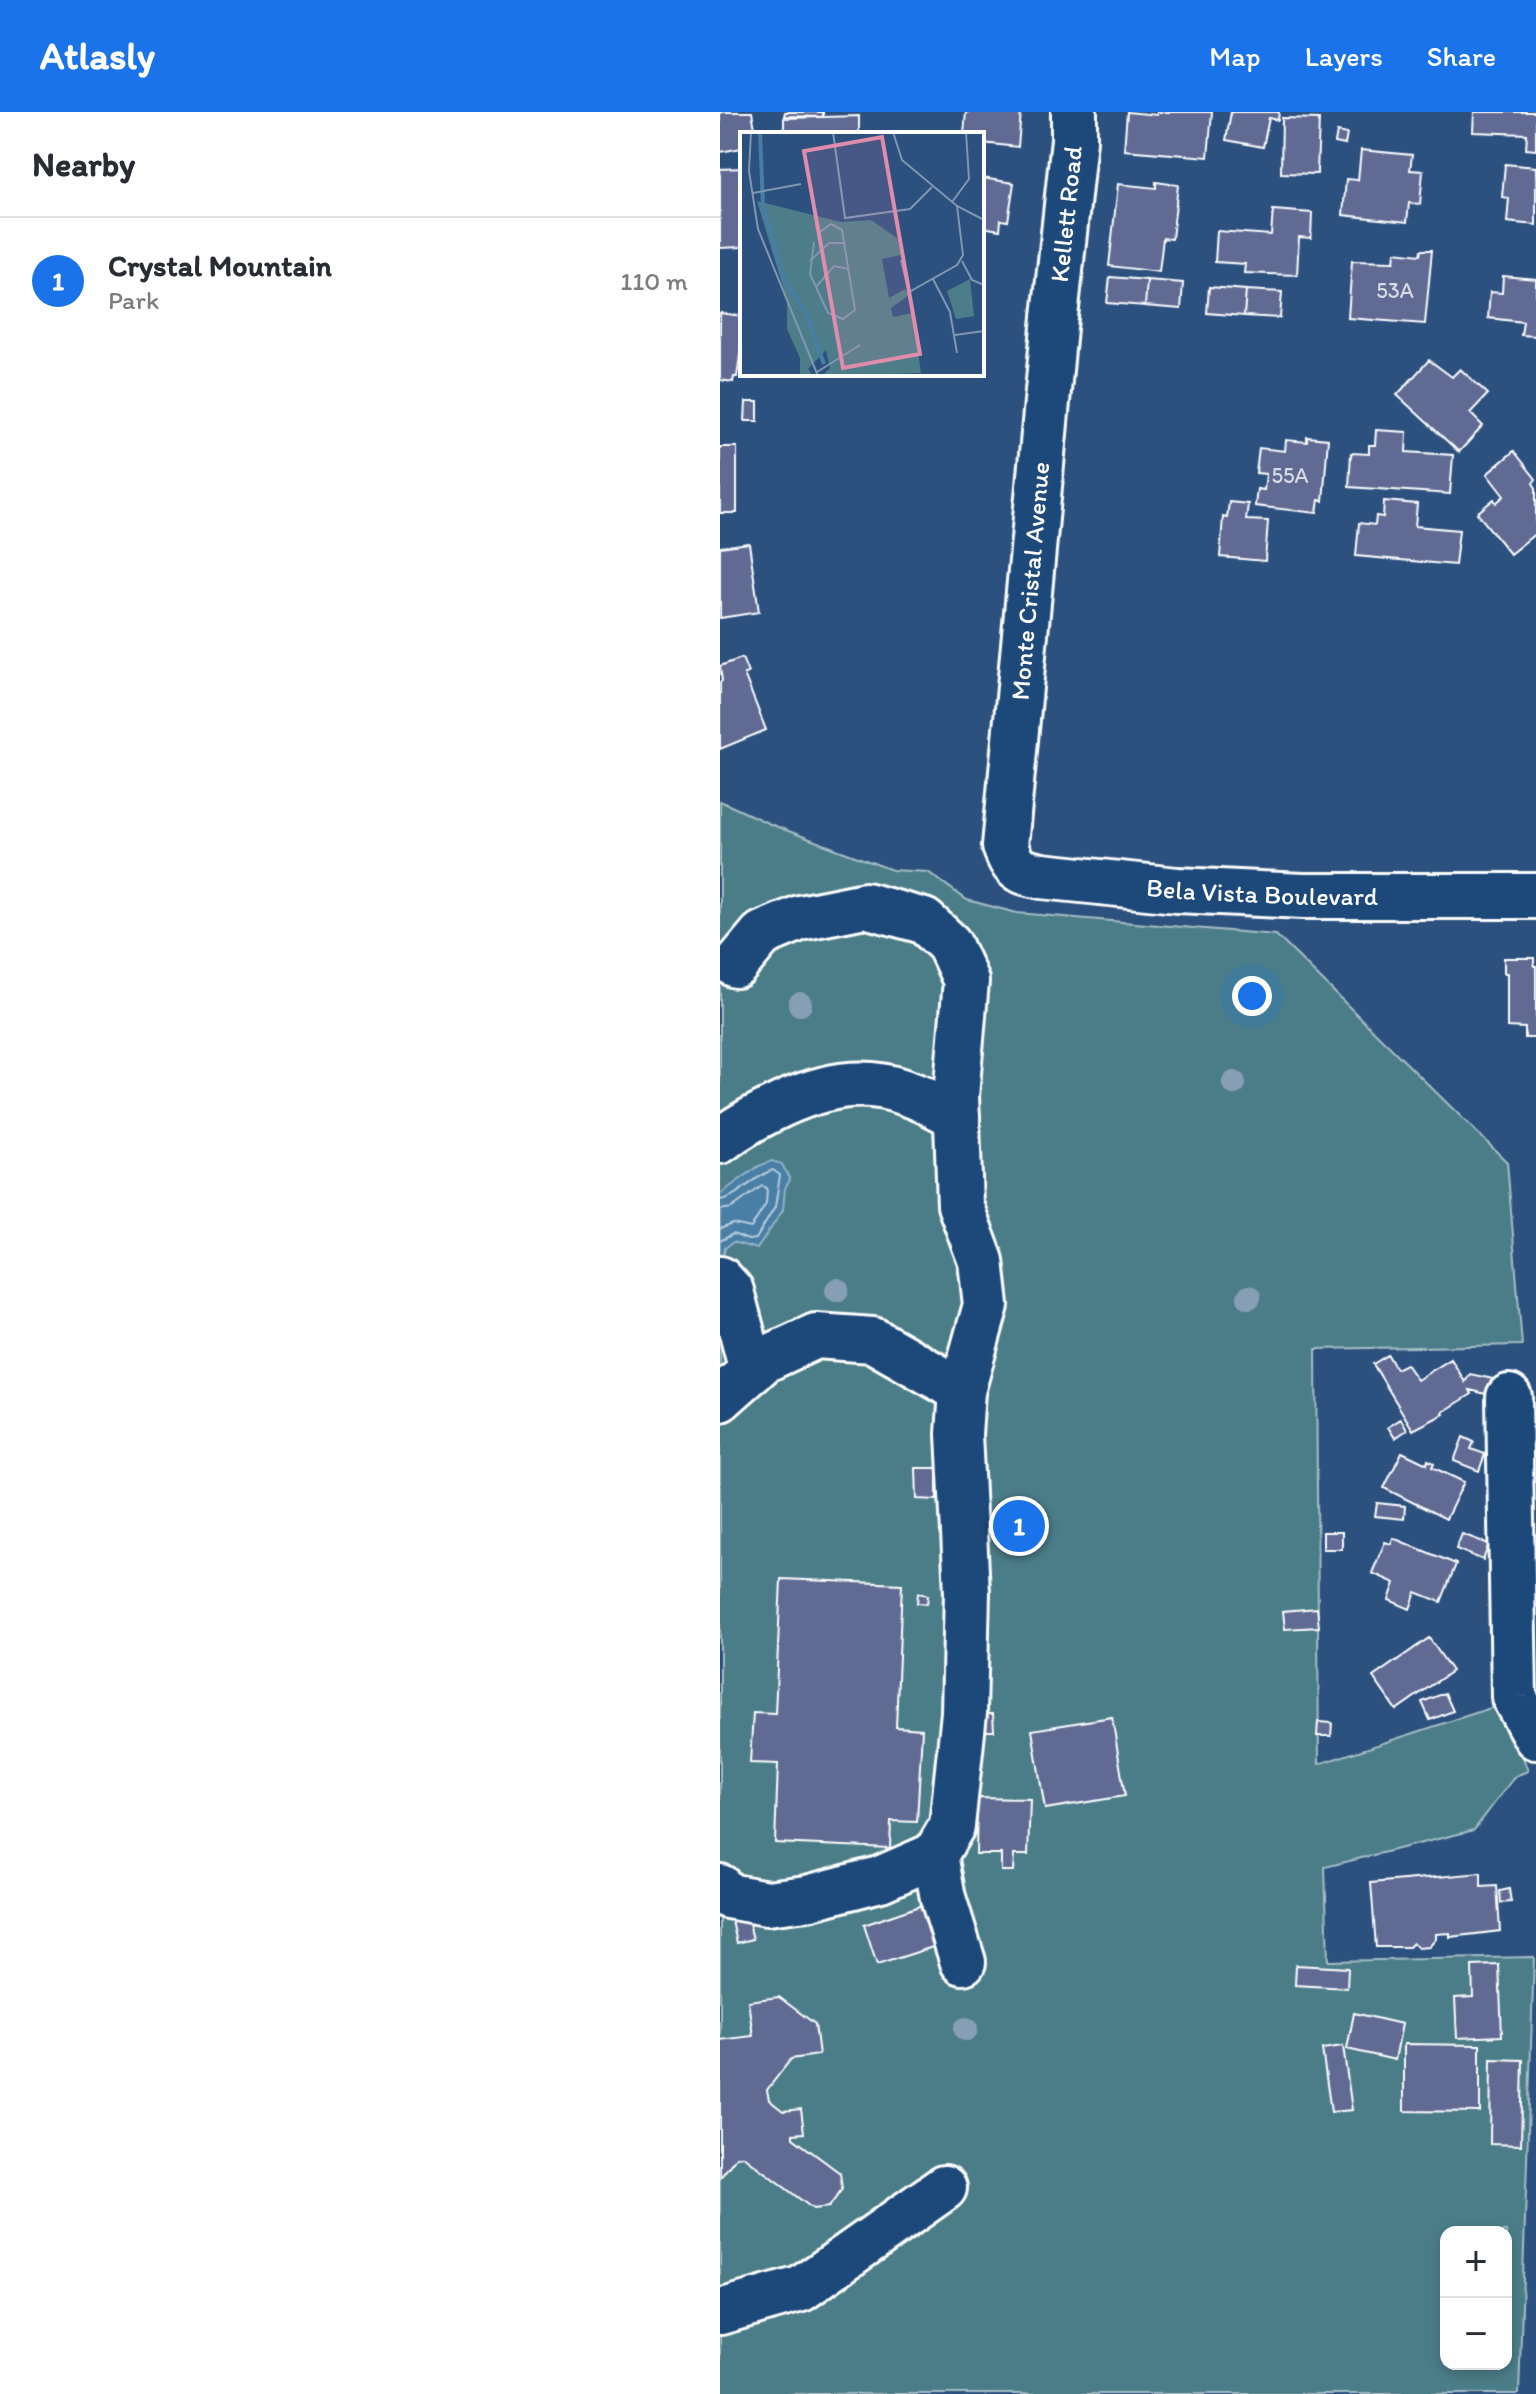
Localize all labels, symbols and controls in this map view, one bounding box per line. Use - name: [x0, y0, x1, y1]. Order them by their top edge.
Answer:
- text: Atlasly: [40, 33, 155, 79]
- text: Map: [1209, 39, 1261, 73]
- text: Layers: [1305, 39, 1383, 73]
- text: Share: [1427, 39, 1496, 73]
- inset map: [740, 132, 984, 376]
- text: Nearby: [32, 144, 135, 185]
- street label: Kellett Road: [1043, 144, 1089, 284]
- text: Crystal Mountain: [108, 247, 332, 284]
- text: 1: [52, 265, 64, 297]
- text: 110 m: [620, 265, 688, 297]
- house number: 53A: [1376, 277, 1414, 304]
- text: Park: [108, 284, 159, 316]
- street label: Monte Cristal Avenue: [1004, 460, 1056, 702]
- house number: 55A: [1271, 462, 1309, 489]
- street label: Bela Vista Boulevard: [1145, 871, 1379, 912]
- your location: [1232, 976, 1272, 1016]
- pin: 1: [993, 1496, 1045, 1556]
- map controls: [1440, 2226, 1512, 2370]
- button: +: [1440, 2226, 1512, 2298]
- button: −: [1440, 2298, 1512, 2370]

